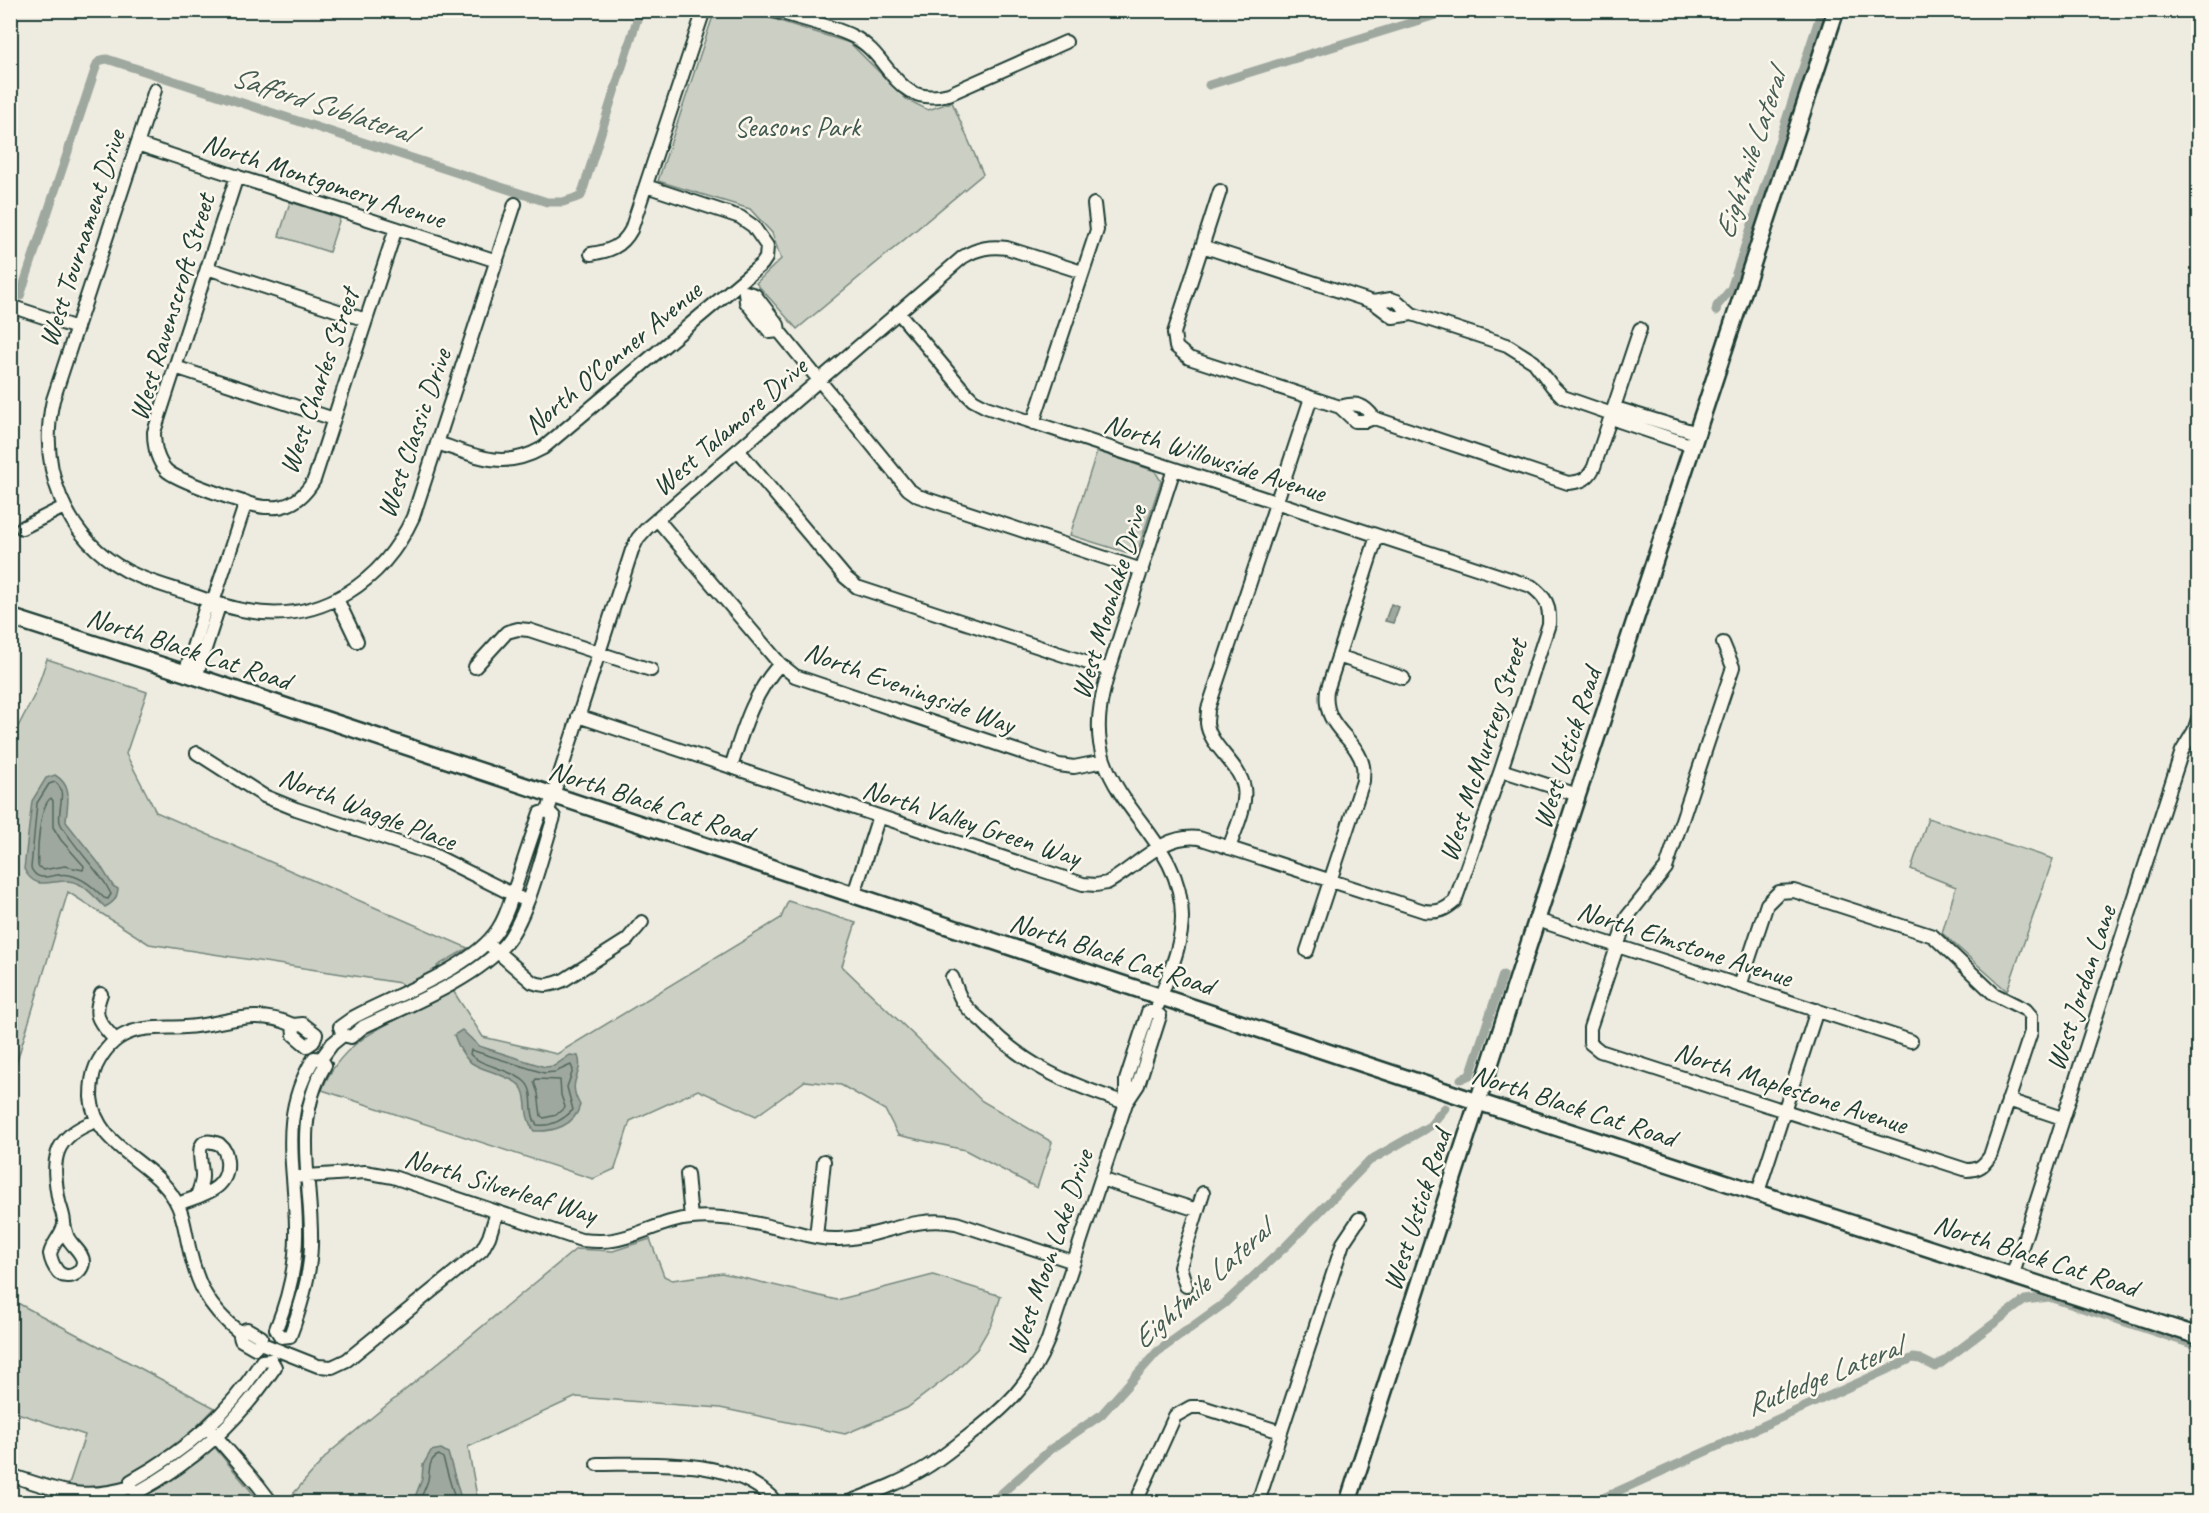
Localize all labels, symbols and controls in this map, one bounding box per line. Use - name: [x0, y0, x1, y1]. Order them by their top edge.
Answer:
- water label: Safford Sublateral: [227, 57, 427, 154]
- water label: Eightmile Lateral: [1705, 57, 1798, 244]
- park label: Seasons Park: [734, 109, 862, 144]
- street label: West Tournament Drive: [30, 124, 134, 351]
- street label: North Montgomery Avenue: [198, 125, 451, 237]
- street label: West Ravenscroft Street: [120, 187, 223, 425]
- street label: North O'Conner Avenue: [516, 272, 710, 442]
- street label: West Charles Street: [270, 280, 368, 478]
- street label: West Classic Drive: [368, 342, 459, 522]
- street label: West Talamore Drive: [645, 348, 816, 503]
- street label: North Willowside Avenue: [1100, 405, 1332, 510]
- street label: West Moonlake Drive: [1062, 499, 1155, 703]
- street label: North Black Cat Road: [82, 599, 299, 699]
- street label: West McMurtrey Street: [1430, 632, 1536, 866]
- street label: North Eveningside Way: [800, 633, 1022, 743]
- street label: West Ustick Road: [1524, 660, 1610, 833]
- street label: North Black Cat Road: [544, 752, 761, 852]
- street label: North Waggle Place: [274, 759, 463, 859]
- street label: North Valley Green Way: [859, 771, 1087, 875]
- street label: North Elmstone Avenue: [1573, 892, 1798, 995]
- street label: West Jordan Lane: [2037, 899, 2124, 1075]
- street label: North Black Cat Road: [1005, 904, 1222, 1004]
- street label: North Maplestone Avenue: [1670, 1033, 1913, 1142]
- street label: North Black Cat Road: [1467, 1056, 1684, 1156]
- street label: West Ustick Road: [1374, 1122, 1460, 1295]
- street label: North Silverleaf Way: [401, 1140, 603, 1232]
- street label: West Moon Lake Drive: [998, 1143, 1102, 1359]
- water label: Eightmile Lateral: [1124, 1206, 1286, 1357]
- street label: North Black Cat Road: [1929, 1206, 2146, 1306]
- water label: Rutledge Lateral: [1740, 1324, 1915, 1424]

